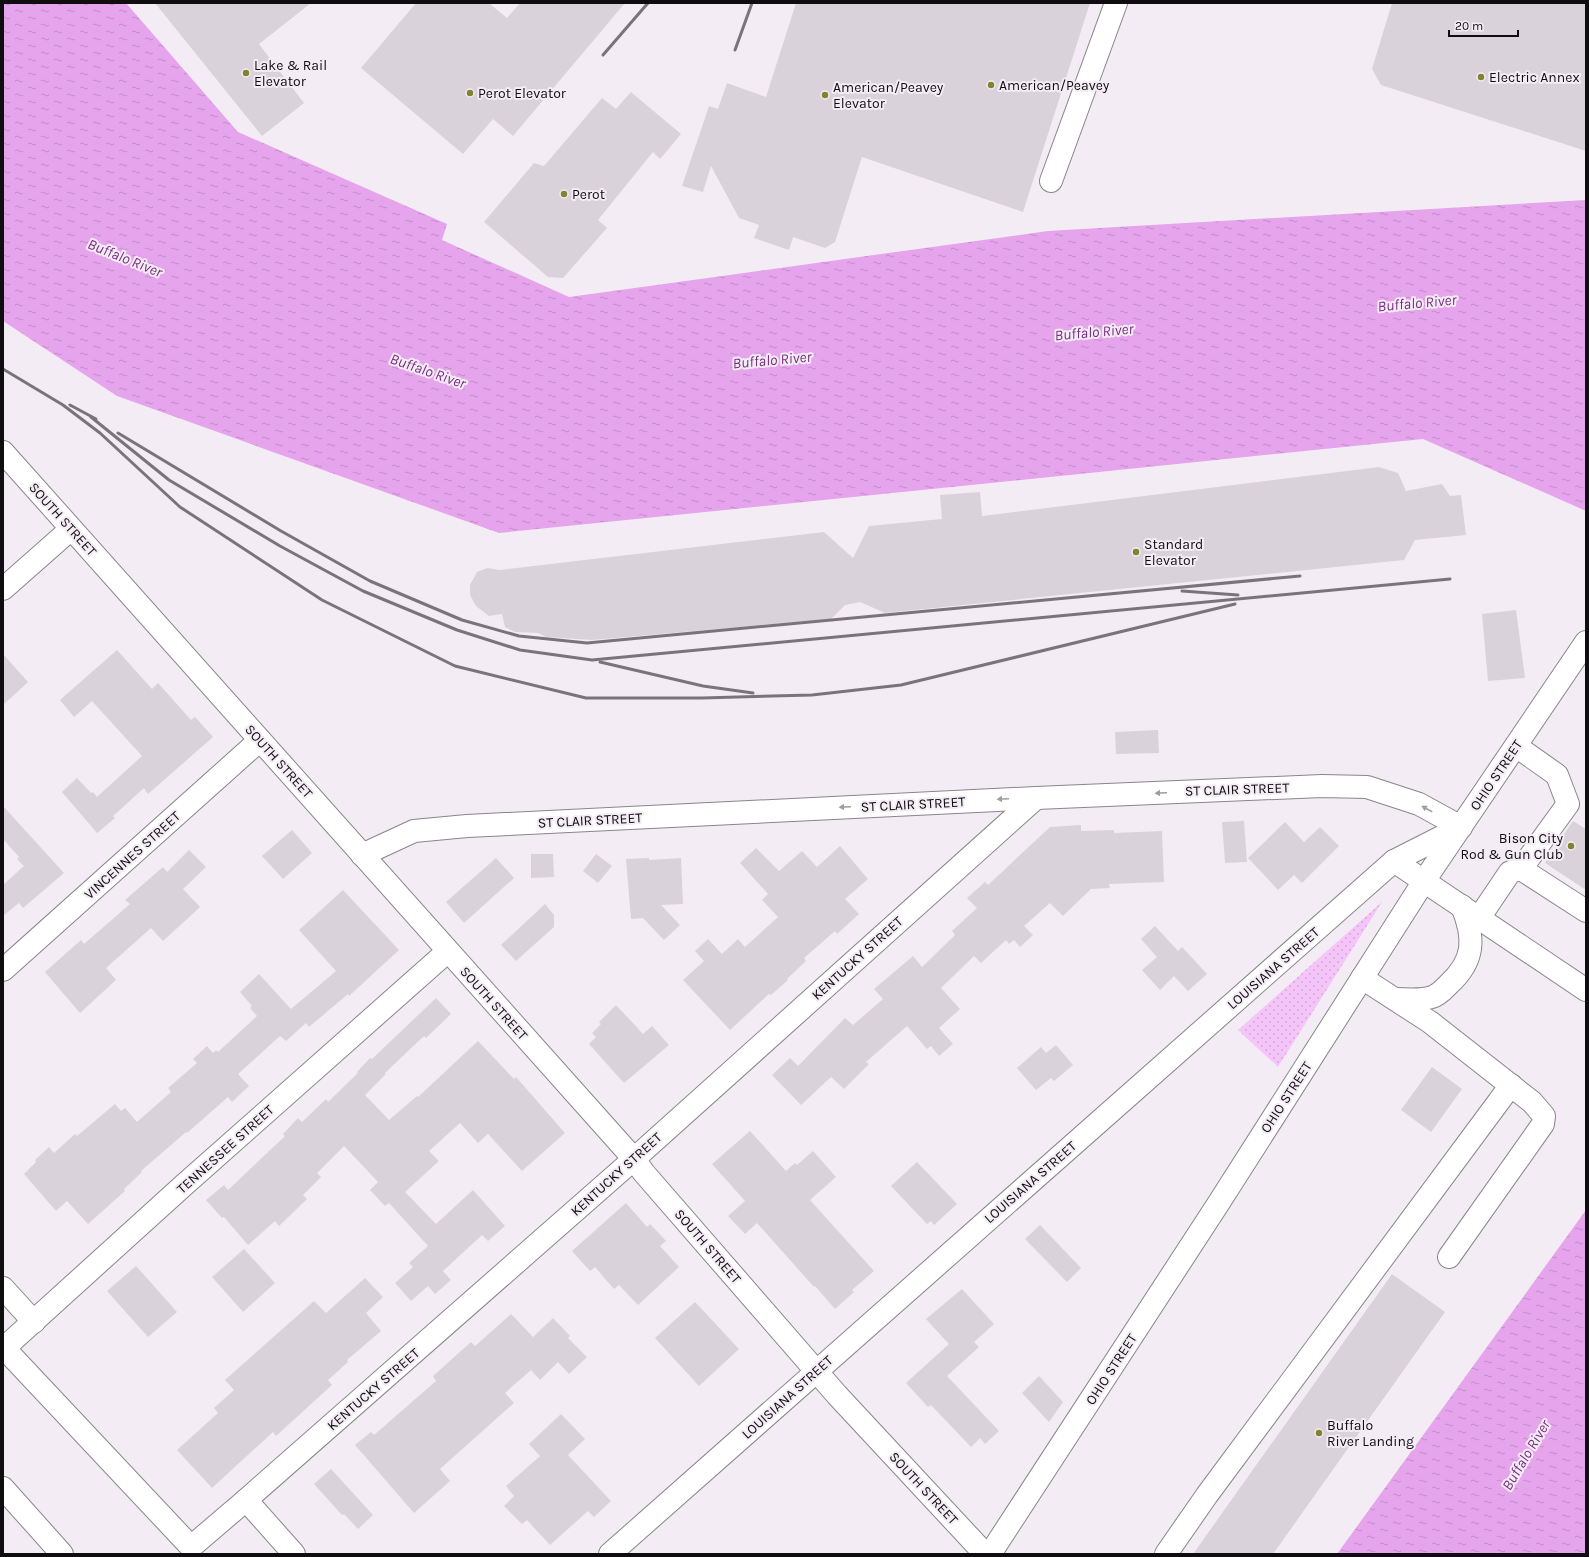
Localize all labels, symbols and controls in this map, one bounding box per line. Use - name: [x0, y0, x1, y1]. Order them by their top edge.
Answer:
- scale bar: [1449, 12, 1518, 38]
- text: 20 m: [1455, 19, 1483, 33]
- place label: Lake & Rail Elevator: [254, 57, 327, 90]
- marker: Lake & Rail Elevator: [241, 68, 251, 78]
- place label: Electric Annex: [1489, 69, 1580, 86]
- marker: Electric Annex: [1476, 72, 1486, 82]
- place label: American/Peavey: [999, 77, 1110, 94]
- place label: American/Peavey Elevator: [833, 79, 944, 112]
- marker: American/Peavey: [986, 80, 996, 90]
- place label: Perot Elevator: [478, 85, 567, 102]
- marker: Perot Elevator: [465, 88, 475, 98]
- marker: American/Peavey Elevator: [820, 90, 830, 100]
- place label: Perot: [572, 186, 605, 203]
- marker: Perot: [559, 189, 569, 199]
- water label: Buffalo River: [85, 235, 166, 281]
- water label: Buffalo River: [1377, 291, 1458, 315]
- water label: Buffalo River: [1054, 320, 1135, 344]
- water label: Buffalo River: [732, 348, 813, 372]
- water label: Buffalo River: [388, 350, 469, 393]
- street label: SOUTH STREET: [25, 479, 100, 560]
- place label: Standard Elevator: [1144, 536, 1203, 569]
- marker: Standard Elevator: [1131, 547, 1141, 557]
- street label: SOUTH STREET: [241, 721, 316, 802]
- street label: OHIO STREET: [1467, 737, 1526, 814]
- street label: ST CLAIR STREET: [1184, 779, 1290, 800]
- one-way arrow: [1155, 789, 1167, 796]
- street label: ST CLAIR STREET: [860, 793, 966, 816]
- one-way arrow: [996, 796, 1009, 802]
- one-way arrow: [838, 804, 851, 810]
- one-way arrow: [1421, 805, 1433, 812]
- street label: VINCENNES STREET: [81, 808, 184, 903]
- street label: ST CLAIR STREET: [537, 809, 643, 832]
- place label: Bison City Rod & Gun Club: [1460, 830, 1563, 863]
- marker: Bison City Rod & Gun Club: [1566, 841, 1576, 851]
- street label: KENTUCKY STREET: [808, 913, 906, 1004]
- street label: LOUISIANA STREET: [1224, 924, 1323, 1013]
- street label: SOUTH STREET: [456, 963, 531, 1044]
- street label: OHIO STREET: [1257, 1058, 1316, 1136]
- street label: TENNESSEE STREET: [173, 1101, 277, 1197]
- street label: KENTUCKY STREET: [567, 1129, 665, 1220]
- street label: LOUISIANA STREET: [981, 1138, 1080, 1227]
- street label: SOUTH STREET: [671, 1206, 745, 1287]
- street label: OHIO STREET: [1082, 1330, 1141, 1408]
- street label: KENTUCKY STREET: [324, 1345, 423, 1434]
- street label: LOUISIANA STREET: [738, 1352, 836, 1443]
- water label: Buffalo River: [1498, 1416, 1554, 1493]
- place label: Buffalo River Landing: [1327, 1417, 1414, 1450]
- marker: Buffalo River Landing: [1314, 1428, 1324, 1438]
- street label: SOUTH STREET: [886, 1448, 962, 1528]

